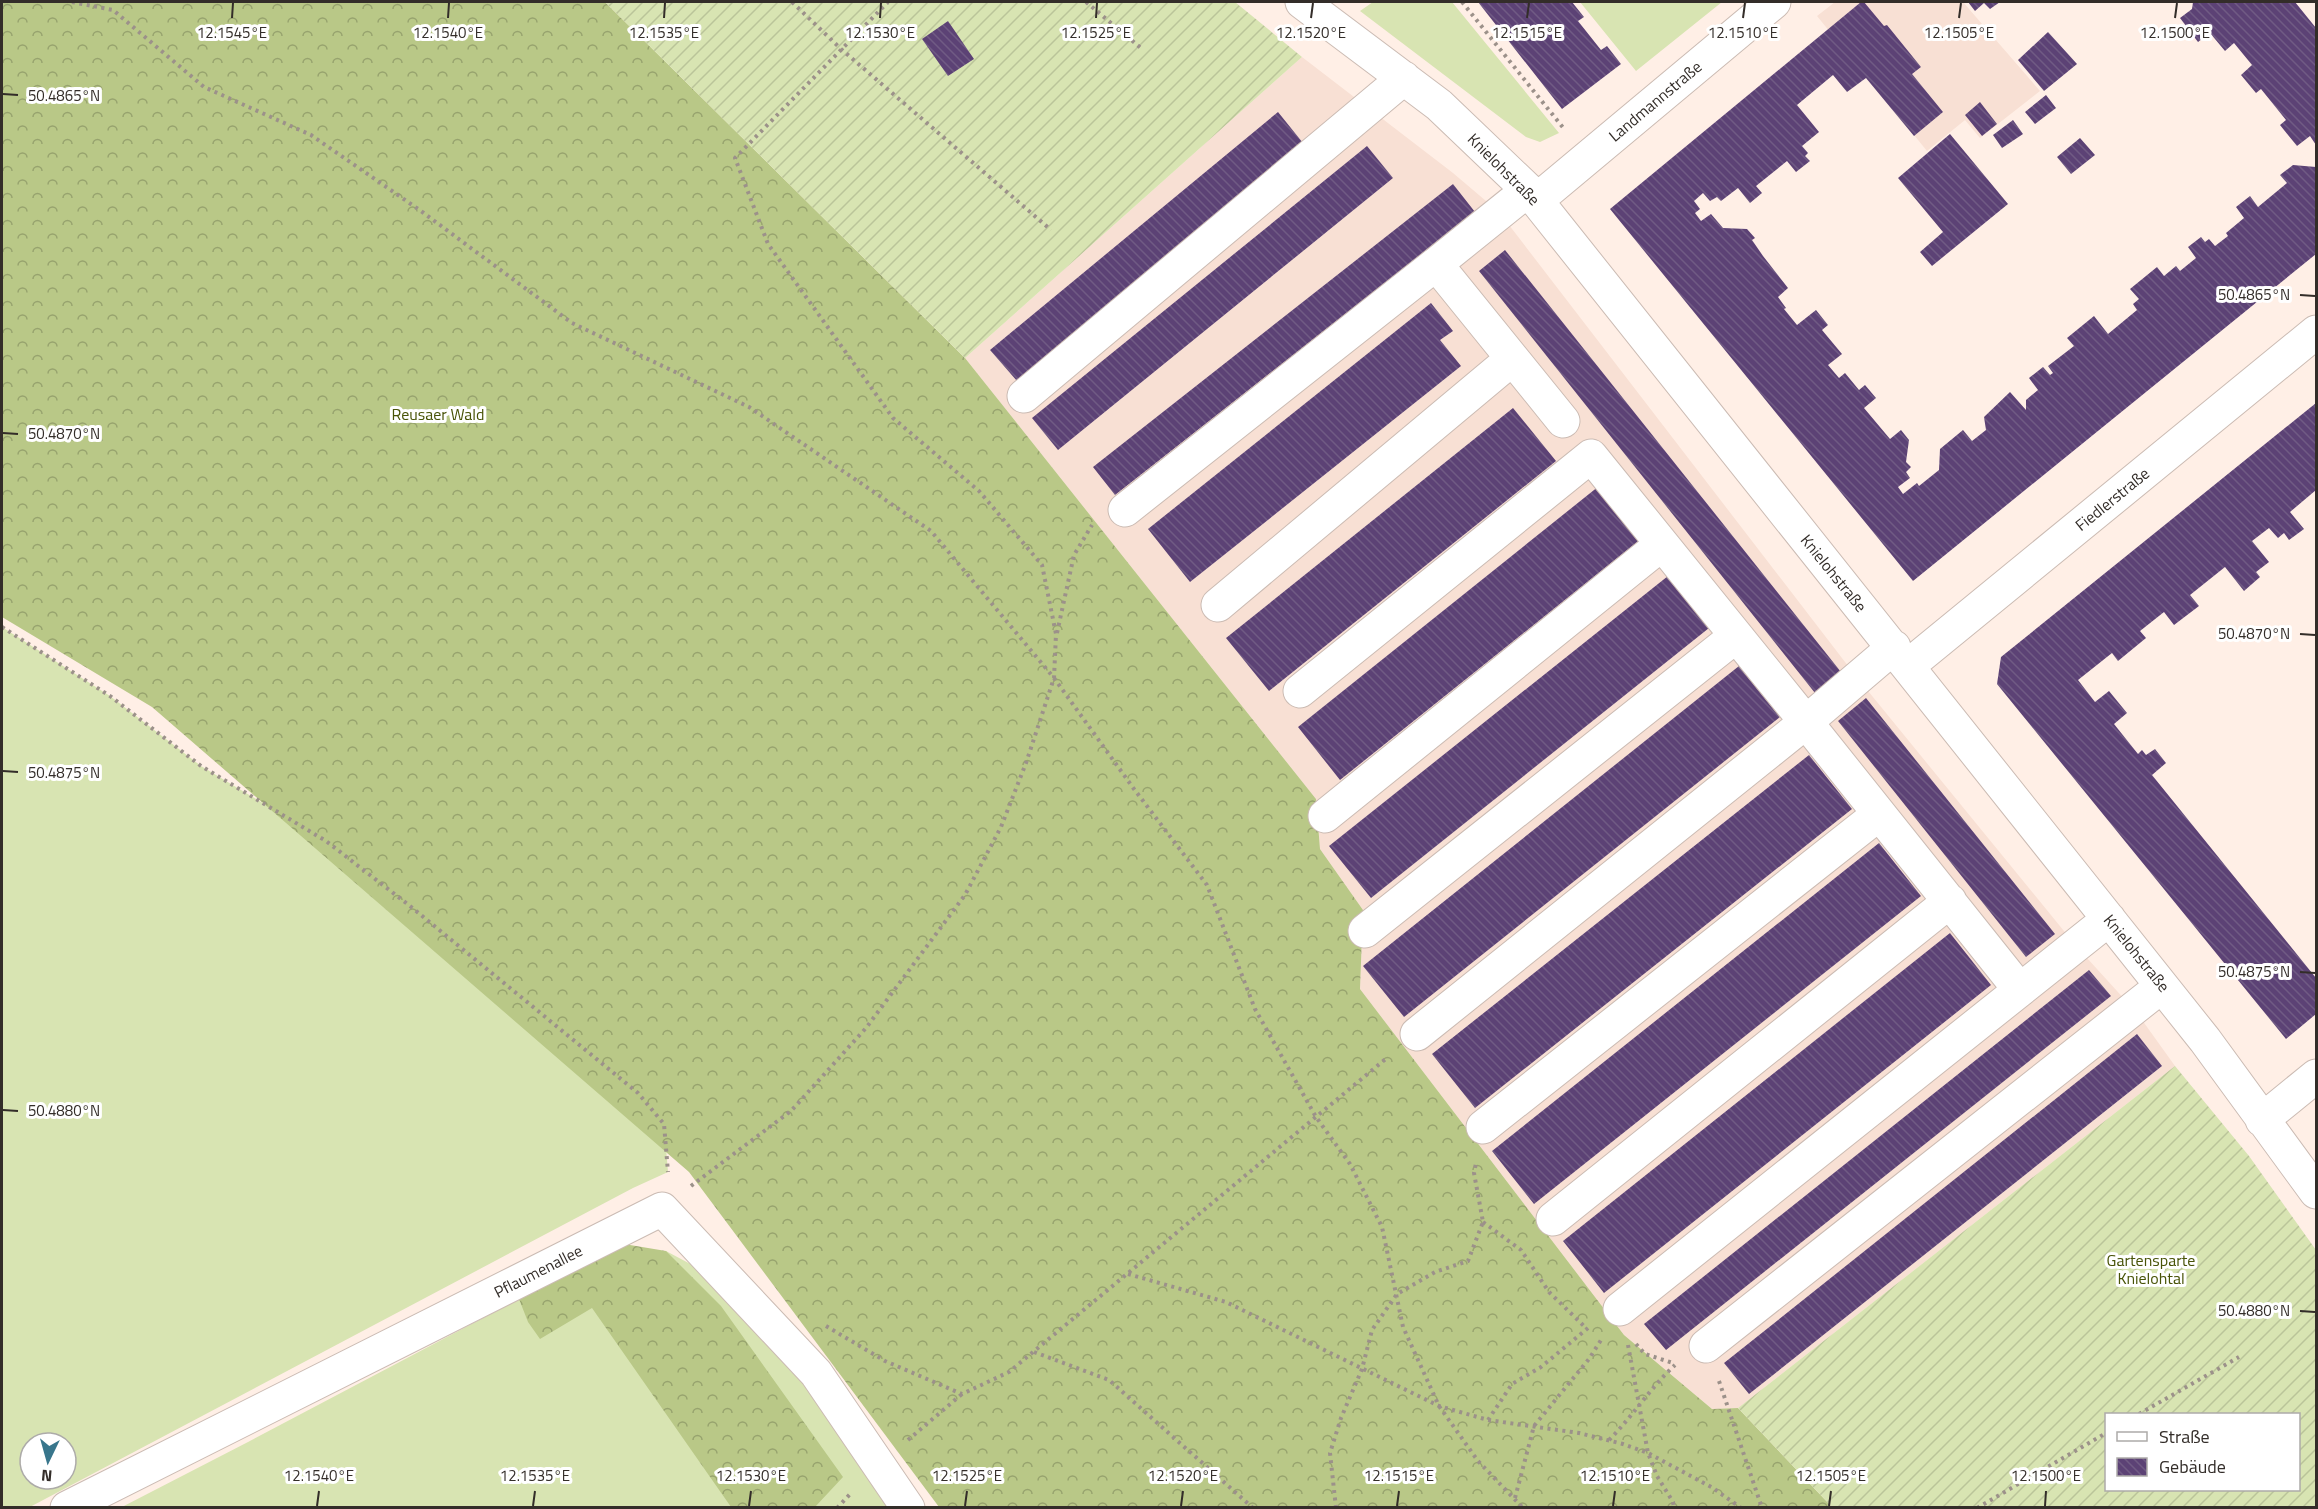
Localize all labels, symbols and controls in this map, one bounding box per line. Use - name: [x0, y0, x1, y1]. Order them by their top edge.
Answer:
- text: 12.1545°E: [197, 21, 267, 44]
- text: 12.1540°E: [413, 21, 483, 44]
- text: 12.1535°E: [629, 21, 699, 44]
- text: 12.1530°E: [845, 21, 915, 44]
- text: 12.1525°E: [1061, 21, 1131, 44]
- text: 12.1520°E: [1276, 21, 1346, 44]
- text: 12.1515°E: [1492, 21, 1562, 44]
- text: 12.1510°E: [1708, 21, 1778, 44]
- text: 12.1505°E: [1924, 21, 1994, 44]
- text: 12.1500°E: [2140, 21, 2210, 44]
- street label: Landmannstraße: [1603, 55, 1707, 147]
- text: 50.4865°N: [28, 84, 100, 107]
- street label: Knielohstraße: [1462, 127, 1546, 211]
- text: 50.4865°N: [2218, 283, 2290, 306]
- park label: Reusaer Wald: [392, 402, 485, 426]
- text: 50.4870°N: [28, 422, 100, 445]
- street label: Fiedlerstraße: [2070, 461, 2154, 537]
- street label: Knielohstraße: [1795, 529, 1873, 617]
- text: 50.4870°N: [2218, 622, 2290, 645]
- text: 50.4875°N: [28, 761, 100, 784]
- street label: Knielohstraße: [2098, 909, 2176, 997]
- text: 50.4875°N: [2218, 960, 2290, 983]
- text: 50.4880°N: [28, 1099, 100, 1122]
- street label: Pflaumenallee: [490, 1238, 586, 1304]
- park label: Gartensparte Knielohtal: [2107, 1248, 2195, 1290]
- text: 50.4880°N: [2218, 1299, 2290, 1322]
- legend: [2105, 1413, 2300, 1491]
- text: Straße: [2159, 1423, 2210, 1450]
- north arrow: [18, 1431, 78, 1491]
- text: Gebäude: [2159, 1453, 2226, 1480]
- text: N: [40, 1464, 53, 1488]
- text: 12.1540°E: [284, 1464, 354, 1487]
- text: 12.1535°E: [500, 1464, 570, 1487]
- text: 12.1530°E: [716, 1464, 786, 1487]
- text: 12.1525°E: [932, 1464, 1002, 1487]
- text: 12.1520°E: [1148, 1464, 1218, 1487]
- text: 12.1515°E: [1364, 1464, 1434, 1487]
- text: 12.1510°E: [1580, 1464, 1650, 1487]
- text: 12.1505°E: [1796, 1464, 1866, 1487]
- text: 12.1500°E: [2011, 1464, 2081, 1487]

